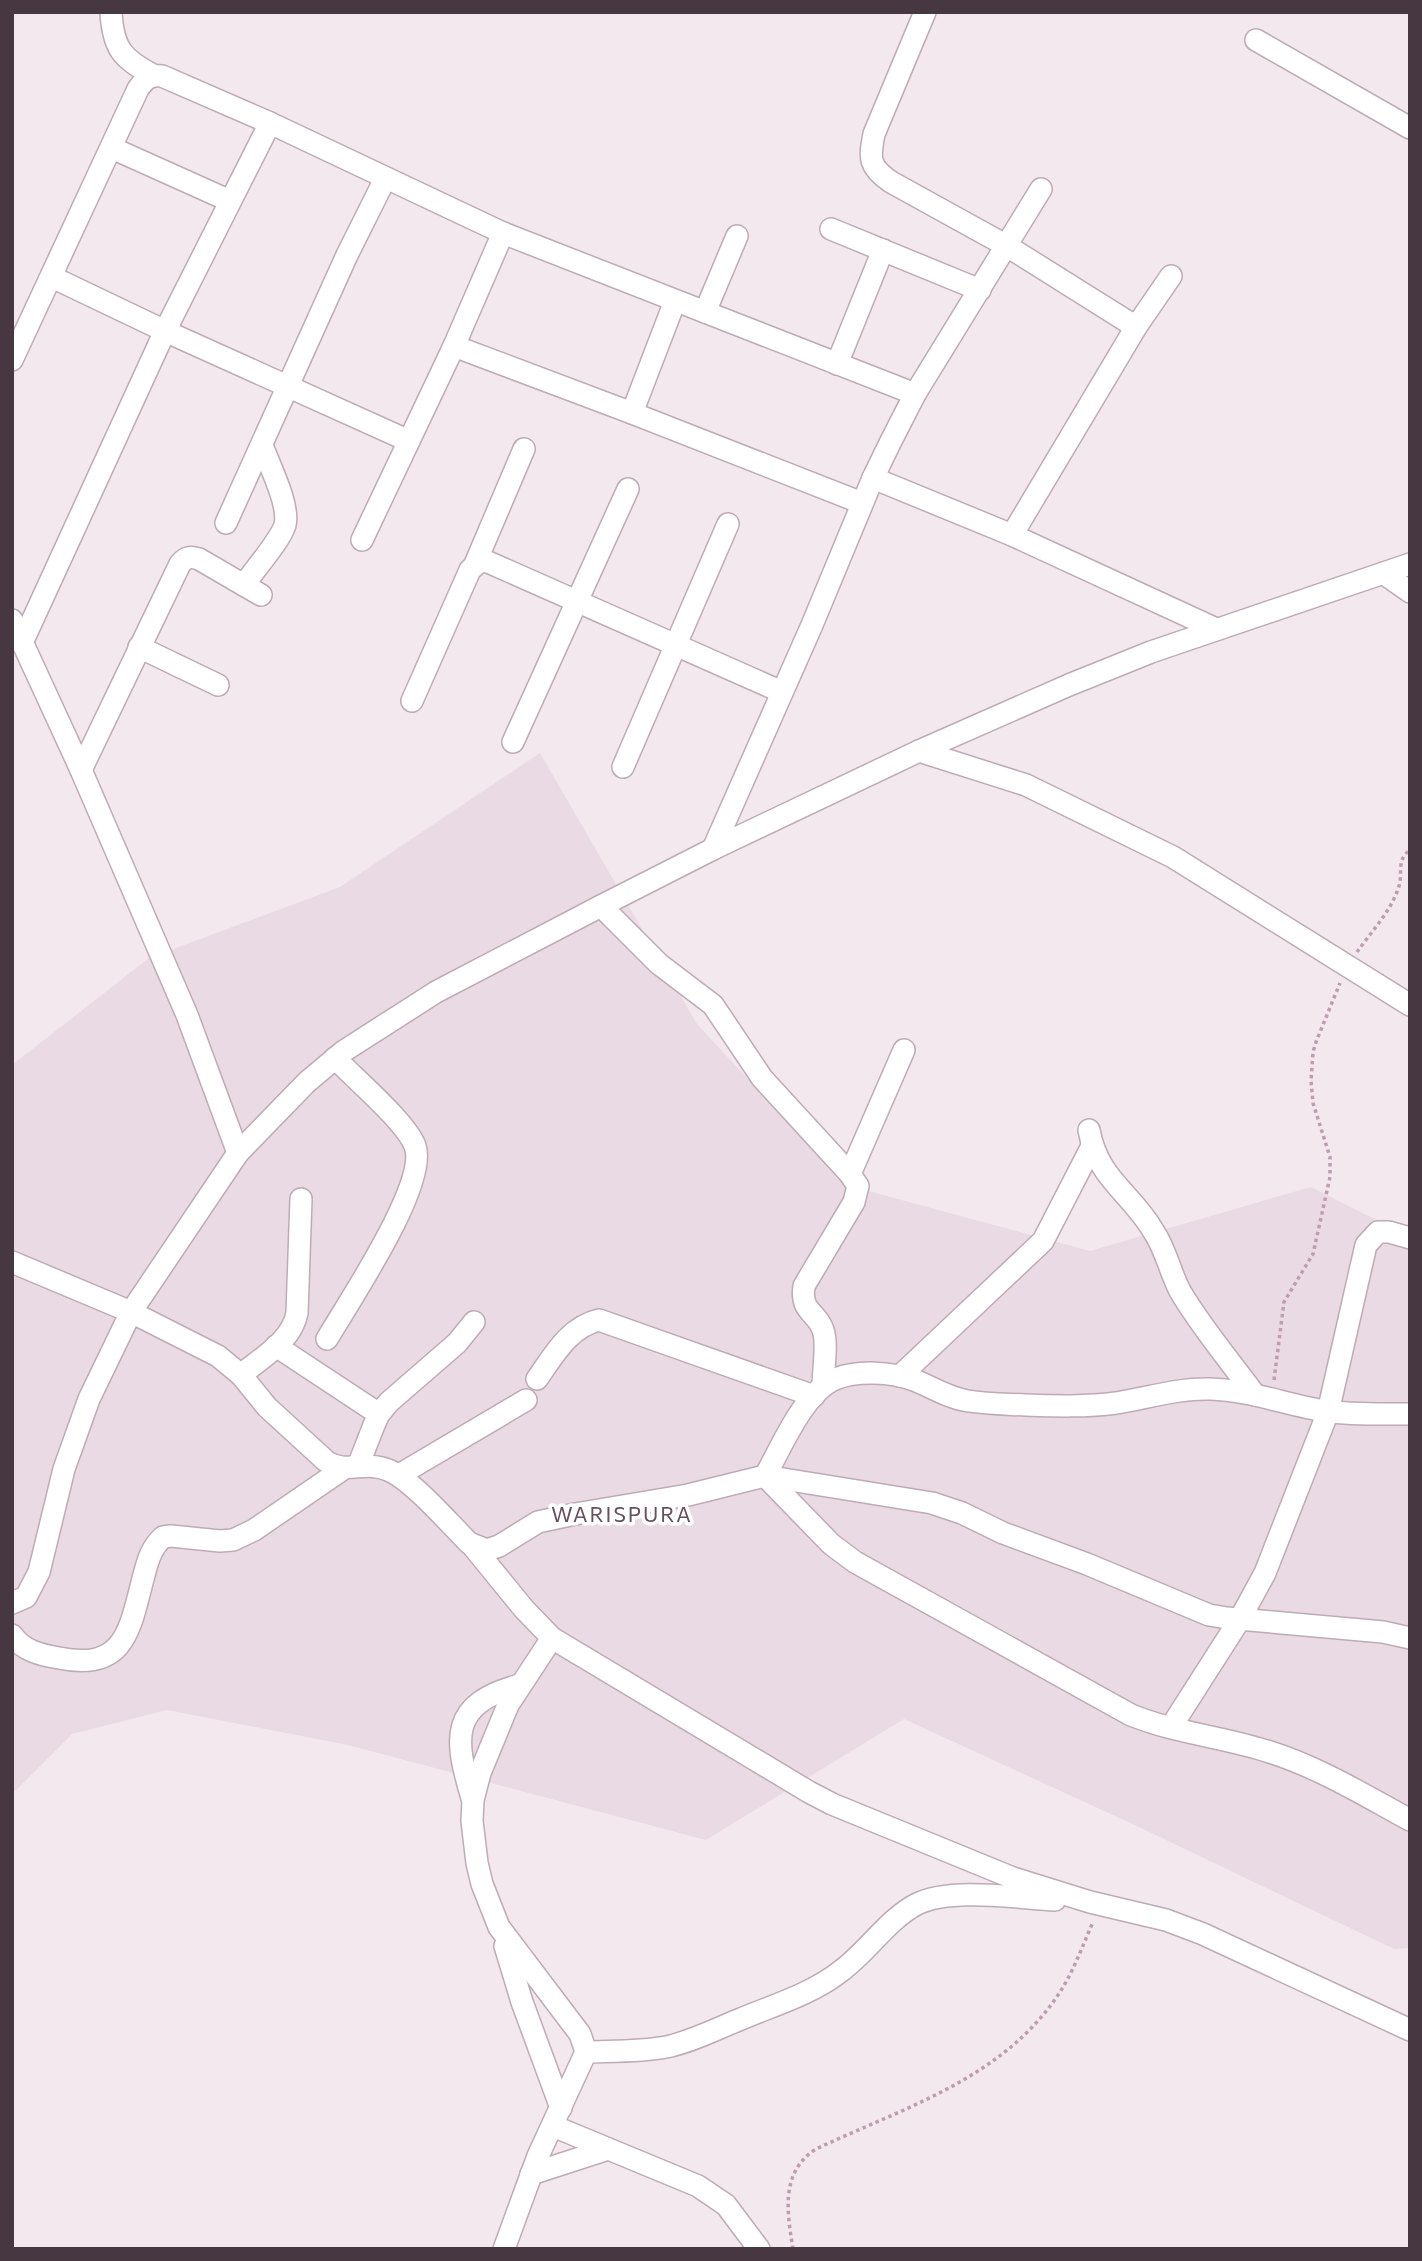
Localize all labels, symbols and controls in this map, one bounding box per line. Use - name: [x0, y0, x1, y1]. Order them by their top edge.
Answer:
- district label: WARISPURA: [551, 1501, 693, 1526]

